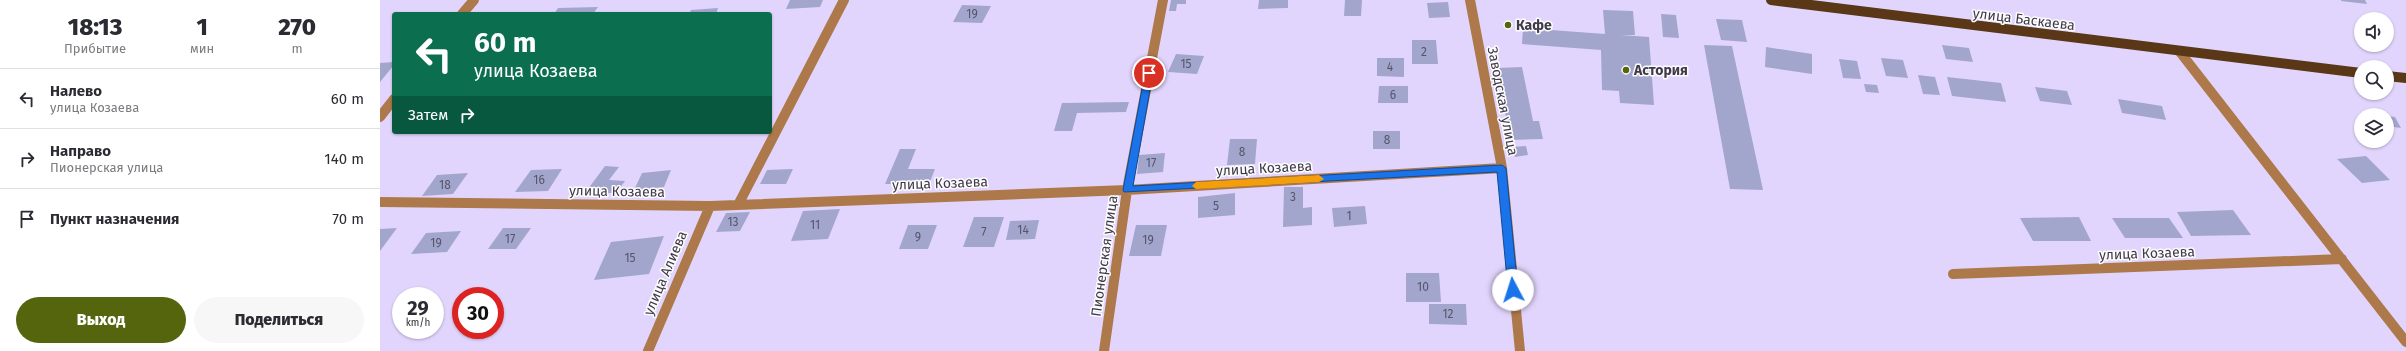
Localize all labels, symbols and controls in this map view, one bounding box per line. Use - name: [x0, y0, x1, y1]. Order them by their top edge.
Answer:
- street label: улица Баскаева: [1972, 5, 2076, 34]
- house number: 19: [966, 7, 978, 21]
- map controls: [2354, 12, 2394, 148]
- button: sound: [2354, 12, 2394, 52]
- text: 18:13: [68, 13, 122, 41]
- text: 1: [197, 13, 208, 41]
- text: 270: [278, 13, 316, 41]
- place label: Кафе: [1516, 17, 1552, 34]
- marker: Кафе: [1503, 20, 1513, 30]
- text: 60 m: [474, 26, 536, 59]
- icon: left: [408, 28, 460, 80]
- text: Прибытие: [64, 41, 126, 56]
- text: мин: [190, 41, 214, 56]
- text: m: [292, 41, 303, 56]
- house number: 2: [1421, 45, 1427, 59]
- street label: Заводская улица: [1484, 45, 1521, 157]
- pin: [1132, 56, 1166, 90]
- house number: 15: [1180, 57, 1192, 71]
- text: улица Козаева: [474, 60, 598, 82]
- house number: 4: [1387, 60, 1394, 74]
- button: search: [2354, 60, 2394, 100]
- icon: arrive: [1138, 62, 1160, 84]
- place label: Астория: [1633, 62, 1688, 79]
- marker: Астория: [1621, 65, 1631, 75]
- text: Налево: [50, 82, 102, 100]
- icon: left: [16, 88, 38, 110]
- house number: 6: [1390, 88, 1396, 102]
- text: 60 m: [331, 90, 364, 108]
- text: улица Козаева: [50, 100, 139, 115]
- icon: right: [456, 104, 478, 126]
- text: Затем: [408, 106, 448, 124]
- button: layers: [2354, 108, 2394, 148]
- house number: 8: [1384, 133, 1391, 147]
- text: Направо: [50, 142, 111, 160]
- house number: 8: [1239, 145, 1246, 159]
- icon: right: [16, 148, 38, 170]
- text: 140 m: [324, 150, 364, 168]
- house number: 17: [1146, 156, 1156, 170]
- street label: улица Козаева: [1216, 157, 1312, 180]
- text: Пионерская улица: [50, 160, 163, 175]
- house number: 16: [533, 173, 545, 187]
- street label: улица Козаева: [892, 173, 988, 194]
- house number: 18: [439, 178, 451, 192]
- street label: улица Козаева: [569, 182, 665, 201]
- house number: 3: [1290, 190, 1296, 204]
- street label: Пионерская улица: [1088, 194, 1121, 318]
- house number: 5: [1213, 199, 1219, 213]
- icon: arrive: [16, 208, 38, 230]
- house number: 1: [1346, 209, 1352, 223]
- text: Пункт назначения: [50, 210, 179, 228]
- text: 70 m: [332, 210, 364, 228]
- house number: 13: [727, 215, 739, 229]
- house number: 11: [810, 218, 820, 232]
- house number: 14: [1017, 223, 1029, 237]
- house number: 7: [981, 225, 987, 239]
- street label: улица Алиева: [640, 228, 691, 318]
- house number: 9: [915, 230, 921, 244]
- house number: 17: [505, 232, 515, 246]
- house number: 19: [1142, 233, 1154, 247]
- house number: 19: [430, 236, 442, 250]
- street label: улица Козаева: [2099, 243, 2195, 264]
- house number: 15: [624, 251, 636, 265]
- position arrow: [1492, 269, 1534, 311]
- house number: 10: [1417, 280, 1429, 294]
- speed limit sign: 30: [452, 287, 504, 339]
- text: 29: [407, 296, 429, 320]
- button: Выход: [16, 297, 186, 343]
- button: Поделиться: [194, 297, 364, 343]
- house number: 12: [1442, 307, 1454, 321]
- text: km/h: [406, 317, 430, 329]

